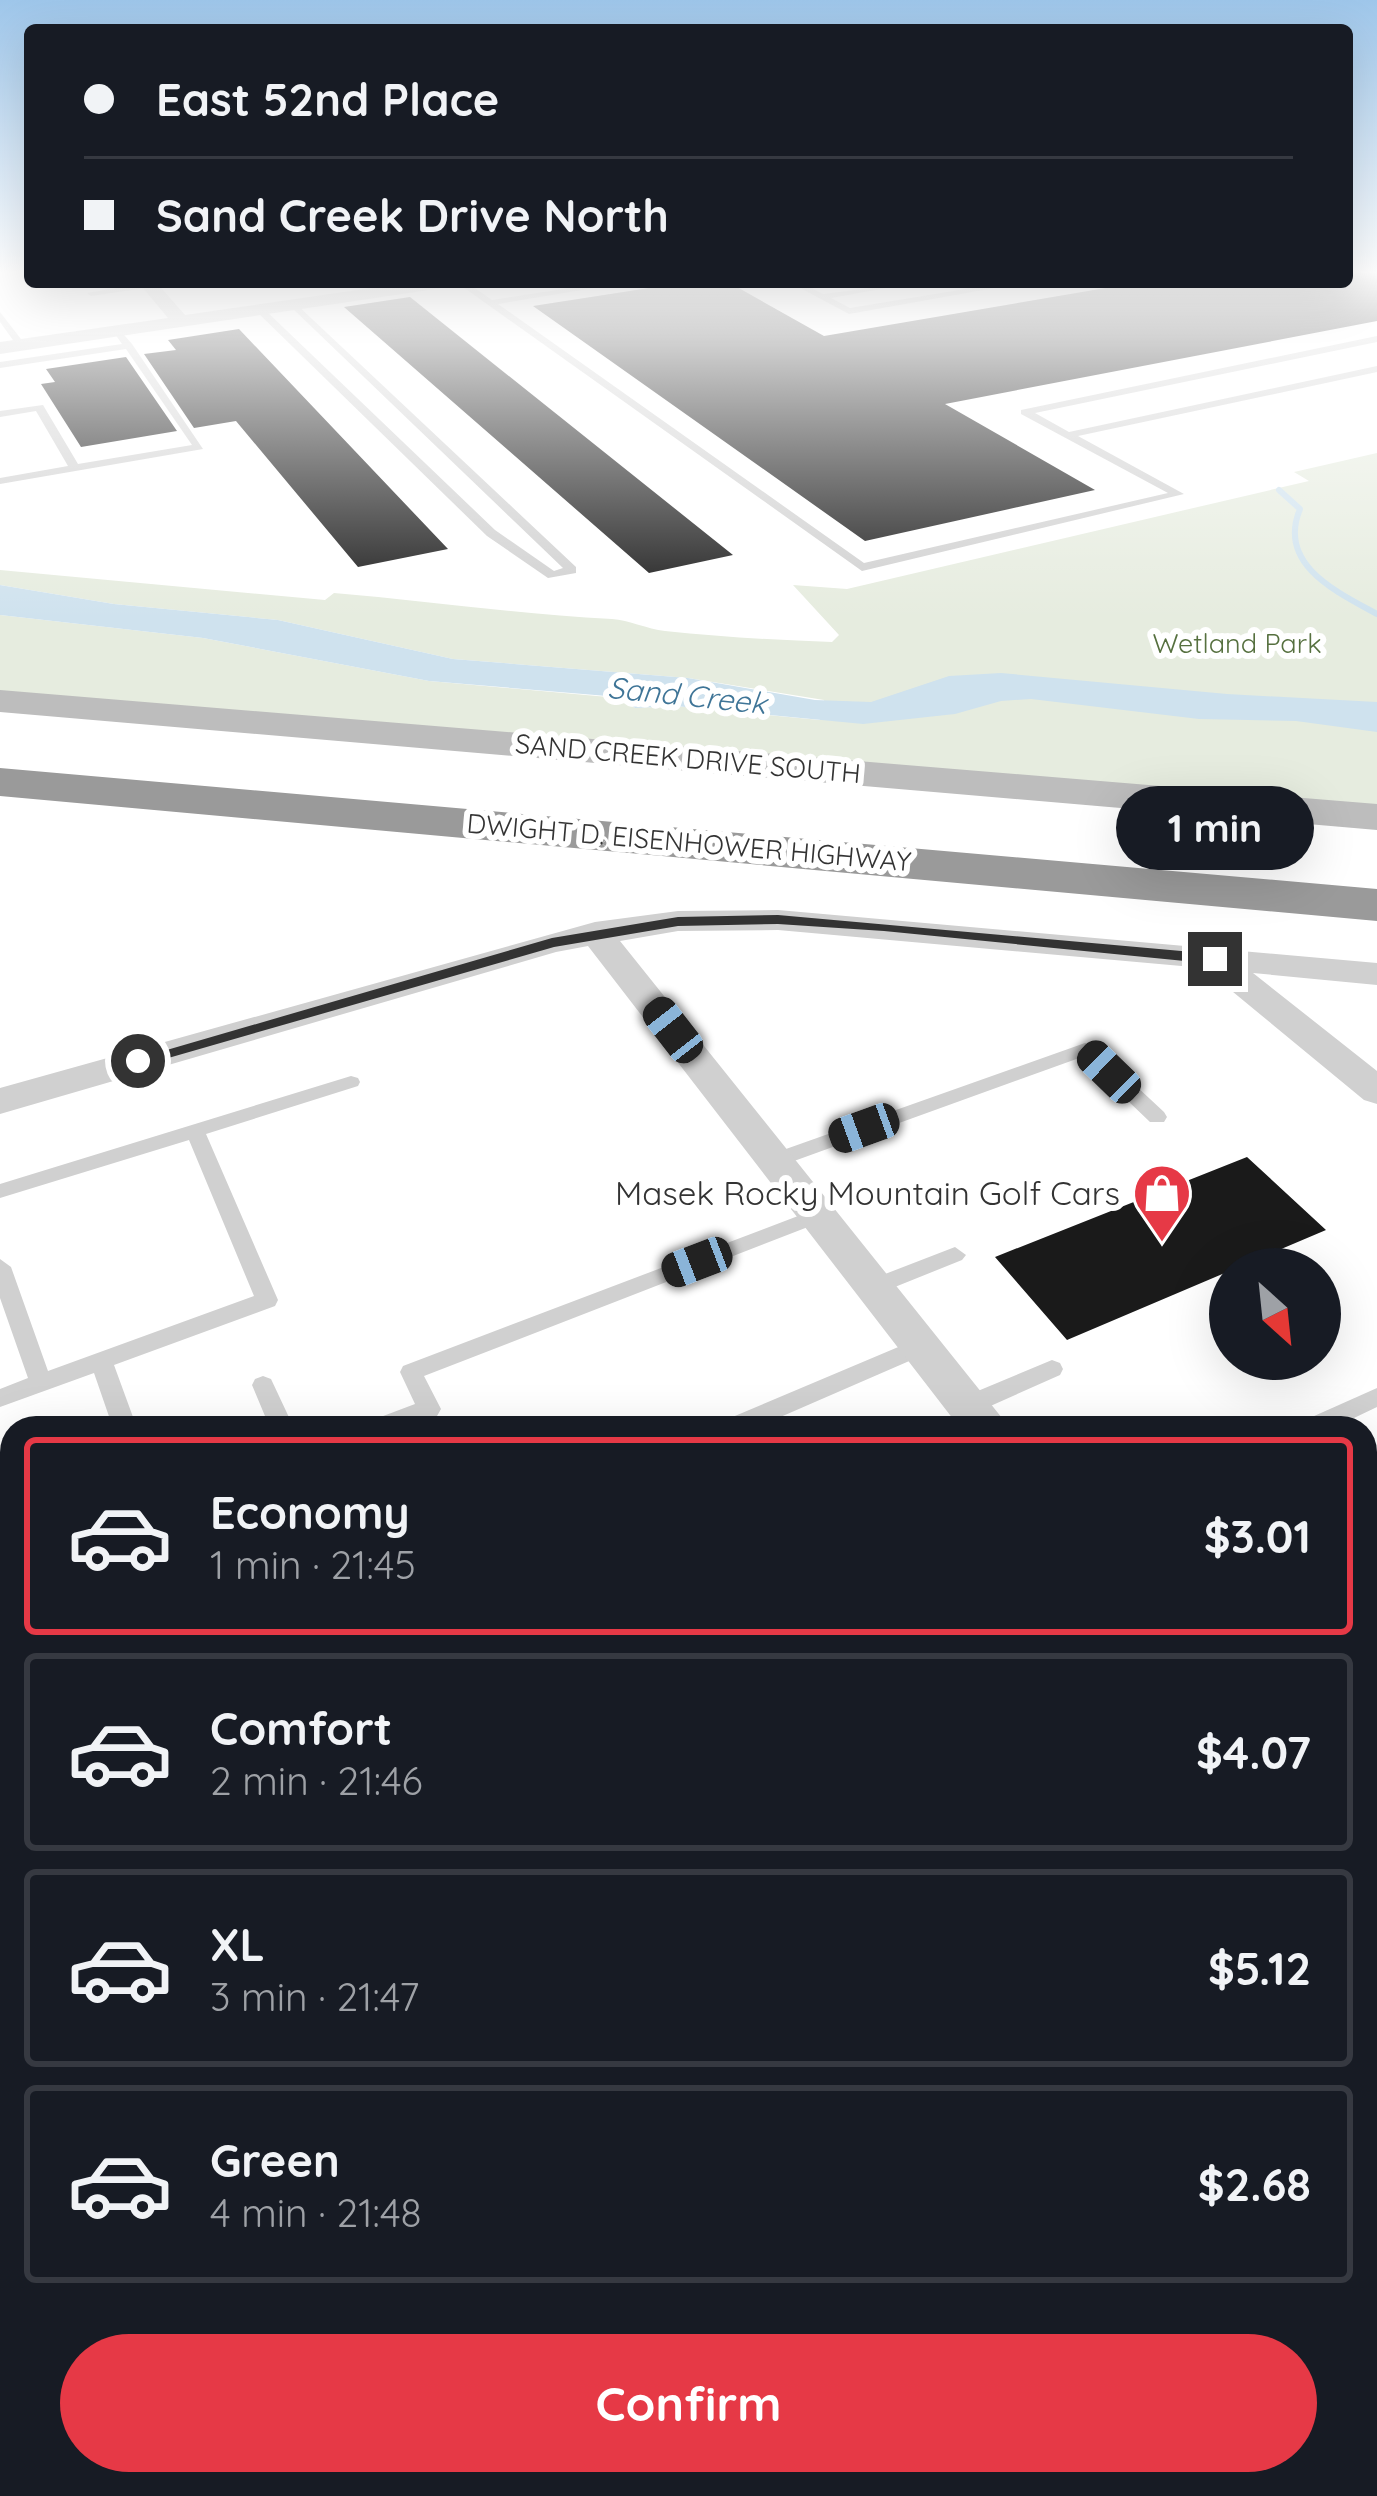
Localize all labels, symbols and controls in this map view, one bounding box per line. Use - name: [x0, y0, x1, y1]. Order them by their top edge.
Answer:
- text: East 52nd Place: [156, 71, 499, 127]
- text: Sand Creek Drive North: [156, 187, 669, 243]
- park label: Wetland Park: [1152, 626, 1322, 660]
- water label: Sand Creek: [606, 668, 771, 723]
- street label: SAND CREEK DRIVE SOUTH: [514, 726, 862, 790]
- callout: 1 min: [1116, 785, 1314, 869]
- text: 1 min: [1168, 803, 1262, 852]
- street label: DWIGHT D. EISENHOWER HIGHWAY: [465, 806, 913, 878]
- route end: [1188, 932, 1242, 986]
- car: [637, 991, 709, 1069]
- route start: [111, 1034, 165, 1088]
- car: [1071, 1034, 1147, 1110]
- car: [824, 1099, 904, 1157]
- shop icon: Masek Rocky Mountain Golf Cars: [1131, 1162, 1193, 1244]
- place label: Masek Rocky Mountain Golf Cars: [615, 1172, 1120, 1213]
- car: [657, 1232, 737, 1292]
- north arrow: [1209, 1248, 1341, 1380]
- map controls: [1209, 1248, 1341, 1380]
- icon: car: [66, 1482, 174, 1590]
- text: Economy: [210, 1484, 410, 1540]
- text: $3.01: [1204, 1508, 1311, 1564]
- text: 1 min · 21:45: [210, 1540, 416, 1589]
- icon: car: [66, 1698, 174, 1806]
- text: Comfort: [210, 1700, 392, 1756]
- text: $4.07: [1196, 1724, 1311, 1780]
- text: 2 min · 21:46: [210, 1756, 422, 1805]
- icon: car: [66, 1914, 174, 2022]
- text: XL: [210, 1916, 265, 1972]
- text: $5.12: [1208, 1940, 1311, 1996]
- text: 3 min · 21:47: [210, 1972, 419, 2021]
- icon: car: [66, 2130, 174, 2238]
- text: Green: [210, 2132, 340, 2188]
- text: $2.68: [1198, 2156, 1311, 2212]
- text: 4 min · 21:48: [210, 2188, 422, 2237]
- button: Confirm: [60, 2334, 1317, 2472]

